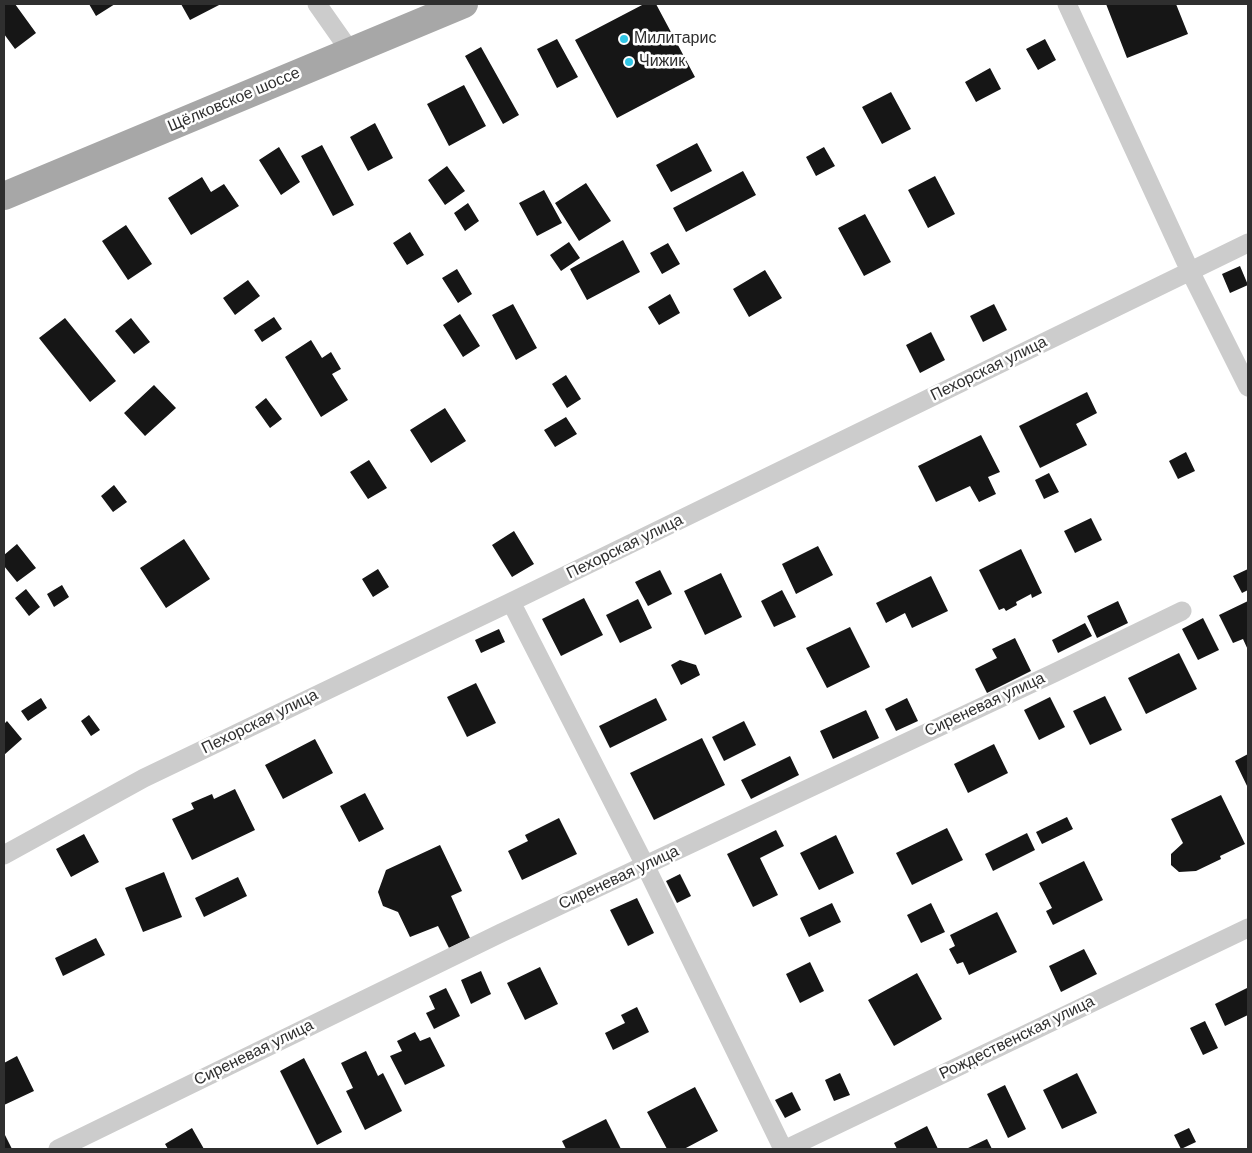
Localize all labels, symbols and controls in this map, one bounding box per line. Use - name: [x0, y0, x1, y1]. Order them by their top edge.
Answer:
- place label: Милитарис: [634, 29, 716, 49]
- marker: Милитарис: [618, 33, 630, 45]
- place label: Чижик: [639, 52, 685, 72]
- marker: Чижик: [623, 56, 635, 68]
- street label: Щёлковское шоссе: [165, 63, 303, 137]
- street label: Пехорская улица: [928, 333, 1050, 405]
- street label: Пехорская улица: [564, 511, 686, 583]
- street label: Сиреневая улица: [922, 669, 1048, 741]
- street label: Пехорская улица: [199, 686, 321, 758]
- street label: Сиреневая улица: [556, 842, 682, 914]
- street label: Рождественская улица: [936, 992, 1098, 1084]
- street label: Сиреневая улица: [191, 1016, 317, 1090]

